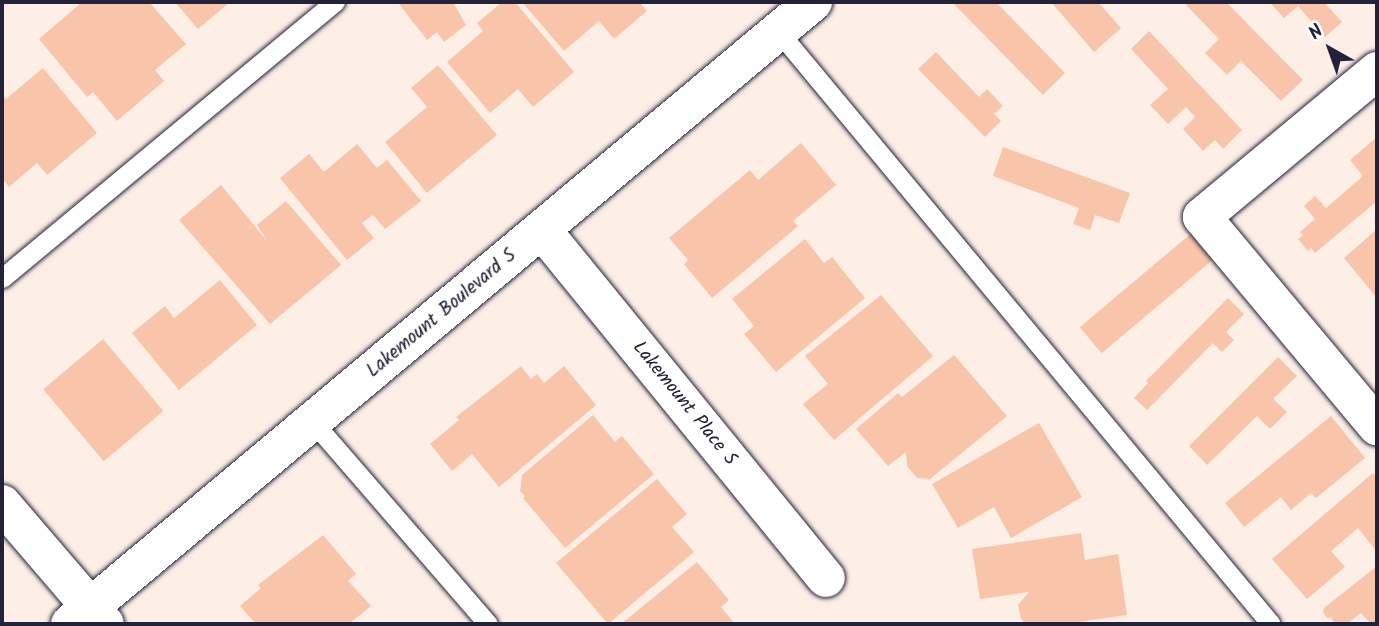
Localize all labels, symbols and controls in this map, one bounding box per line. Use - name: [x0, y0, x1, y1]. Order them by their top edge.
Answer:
- north arrow: [1295, 14, 1365, 84]
- text: N: [1302, 18, 1331, 48]
- street label: Lakemount Boulevard S: [363, 245, 521, 383]
- street label: Lakemount Place S: [627, 337, 741, 471]

